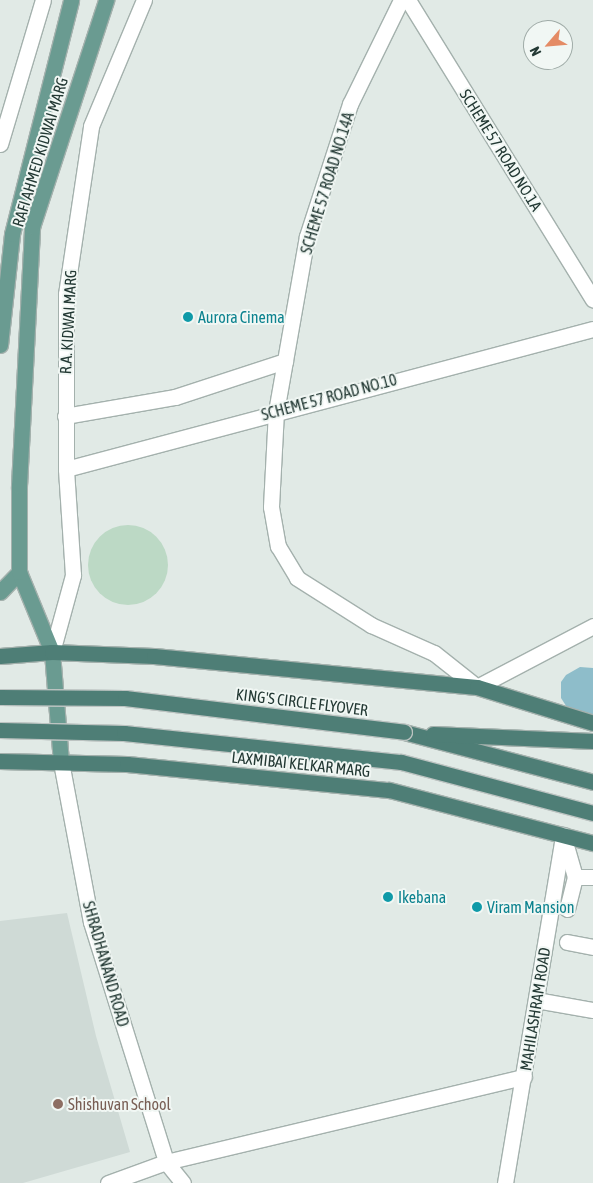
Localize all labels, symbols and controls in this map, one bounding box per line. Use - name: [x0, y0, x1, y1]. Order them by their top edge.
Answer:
- north arrow: [523, 20, 573, 70]
- text: N: [527, 44, 545, 59]
- street label: RAFI AHMED KIDWAI MARG: [8, 75, 72, 229]
- street label: SCHEME 57 ROAD NO.1A: [456, 86, 546, 214]
- street label: SCHEME 57 ROAD NO.14A: [296, 110, 358, 256]
- street label: R.A. KIDWAI MARG: [56, 269, 80, 375]
- place label: Aurora Cinema: [198, 307, 285, 327]
- marker: Aurora Cinema: [182, 311, 194, 323]
- street label: SCHEME 57 ROAD NO.10: [259, 370, 399, 424]
- street label: KING'S CIRCLE FLYOVER: [235, 684, 369, 720]
- street label: LAXMIBAI KELKAR MARG: [231, 747, 371, 781]
- place label: Ikebana: [398, 887, 446, 907]
- marker: Ikebana: [382, 891, 394, 903]
- place label: Viram Mansion: [487, 897, 575, 917]
- street label: SHRADHANAND ROAD: [79, 899, 133, 1029]
- marker: Viram Mansion: [471, 901, 483, 913]
- street label: MAHILASHRAM ROAD: [516, 946, 554, 1072]
- place label: Shishuvan School: [68, 1094, 171, 1114]
- marker: Shishuvan School: [52, 1098, 64, 1110]

